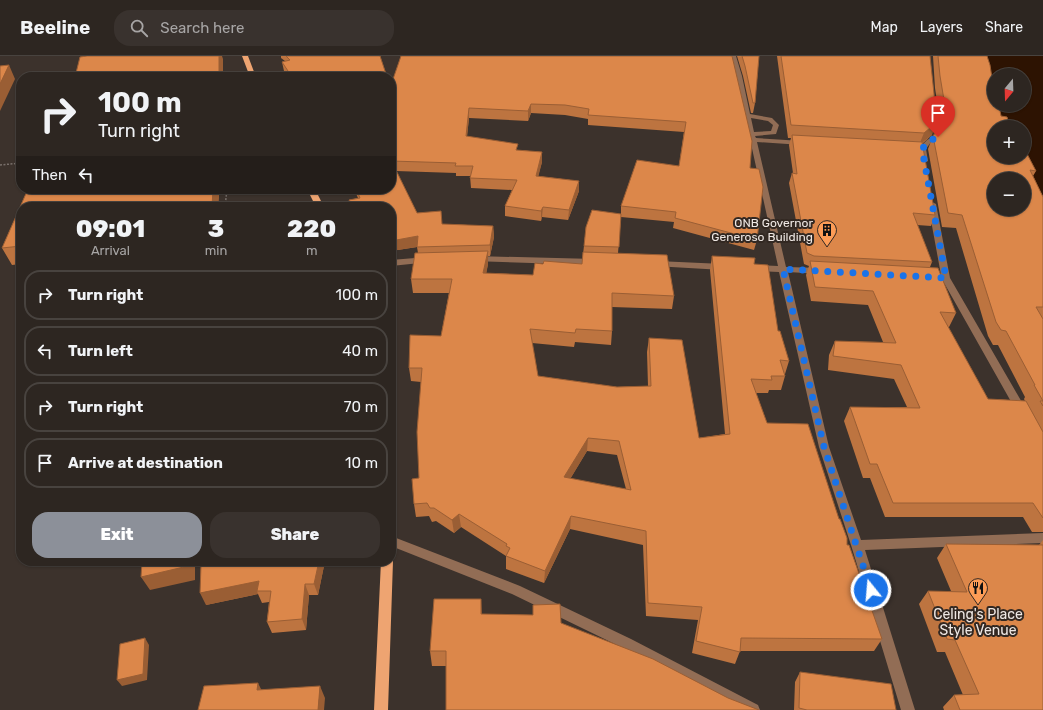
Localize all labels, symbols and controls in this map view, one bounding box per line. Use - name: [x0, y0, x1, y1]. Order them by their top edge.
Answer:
- search box: [114, 10, 394, 46]
- text: Beeline: [20, 16, 90, 39]
- icon: search: [128, 17, 150, 39]
- text: Search here: [160, 19, 244, 37]
- text: Map: [871, 19, 898, 36]
- text: Layers: [920, 19, 963, 36]
- text: Share: [985, 19, 1023, 36]
- north arrow: [987, 68, 1031, 112]
- map controls: [987, 68, 1031, 216]
- text: 100 m: [98, 86, 182, 119]
- icon: right: [32, 88, 84, 140]
- pin: [921, 96, 955, 137]
- icon: arrive: [927, 102, 949, 124]
- text: Turn right: [98, 120, 180, 142]
- button: +: [987, 120, 1031, 164]
- icon: left: [75, 164, 97, 186]
- text: Then: [32, 166, 67, 184]
- button: −: [987, 172, 1031, 216]
- text: 09:01: [76, 215, 145, 243]
- text: 3: [208, 215, 224, 243]
- text: 220: [287, 215, 336, 243]
- place label: ONB Governor Generoso Building: [711, 216, 813, 244]
- building icon: ONB Governor Generoso Building: [816, 219, 838, 247]
- text: Arrival: [91, 243, 130, 258]
- text: min: [205, 243, 227, 258]
- text: m: [306, 243, 317, 258]
- icon: right: [34, 284, 56, 306]
- text: Turn right: [68, 286, 143, 304]
- text: 100 m: [336, 286, 378, 304]
- icon: left: [34, 340, 56, 362]
- text: Turn left: [68, 342, 133, 360]
- text: 40 m: [342, 342, 378, 360]
- icon: right: [34, 396, 56, 418]
- text: Turn right: [68, 398, 143, 416]
- text: 70 m: [344, 398, 378, 416]
- icon: arrive: [34, 452, 56, 474]
- text: Arrive at destination: [68, 454, 223, 472]
- text: 10 m: [345, 454, 378, 472]
- button: Exit: [32, 512, 202, 558]
- button: Share: [210, 512, 380, 558]
- position arrow: [850, 569, 892, 611]
- restaurant icon: Celing's Place Style Venue: [967, 577, 989, 605]
- place label: Celing's Place Style Venue: [933, 606, 1023, 639]

